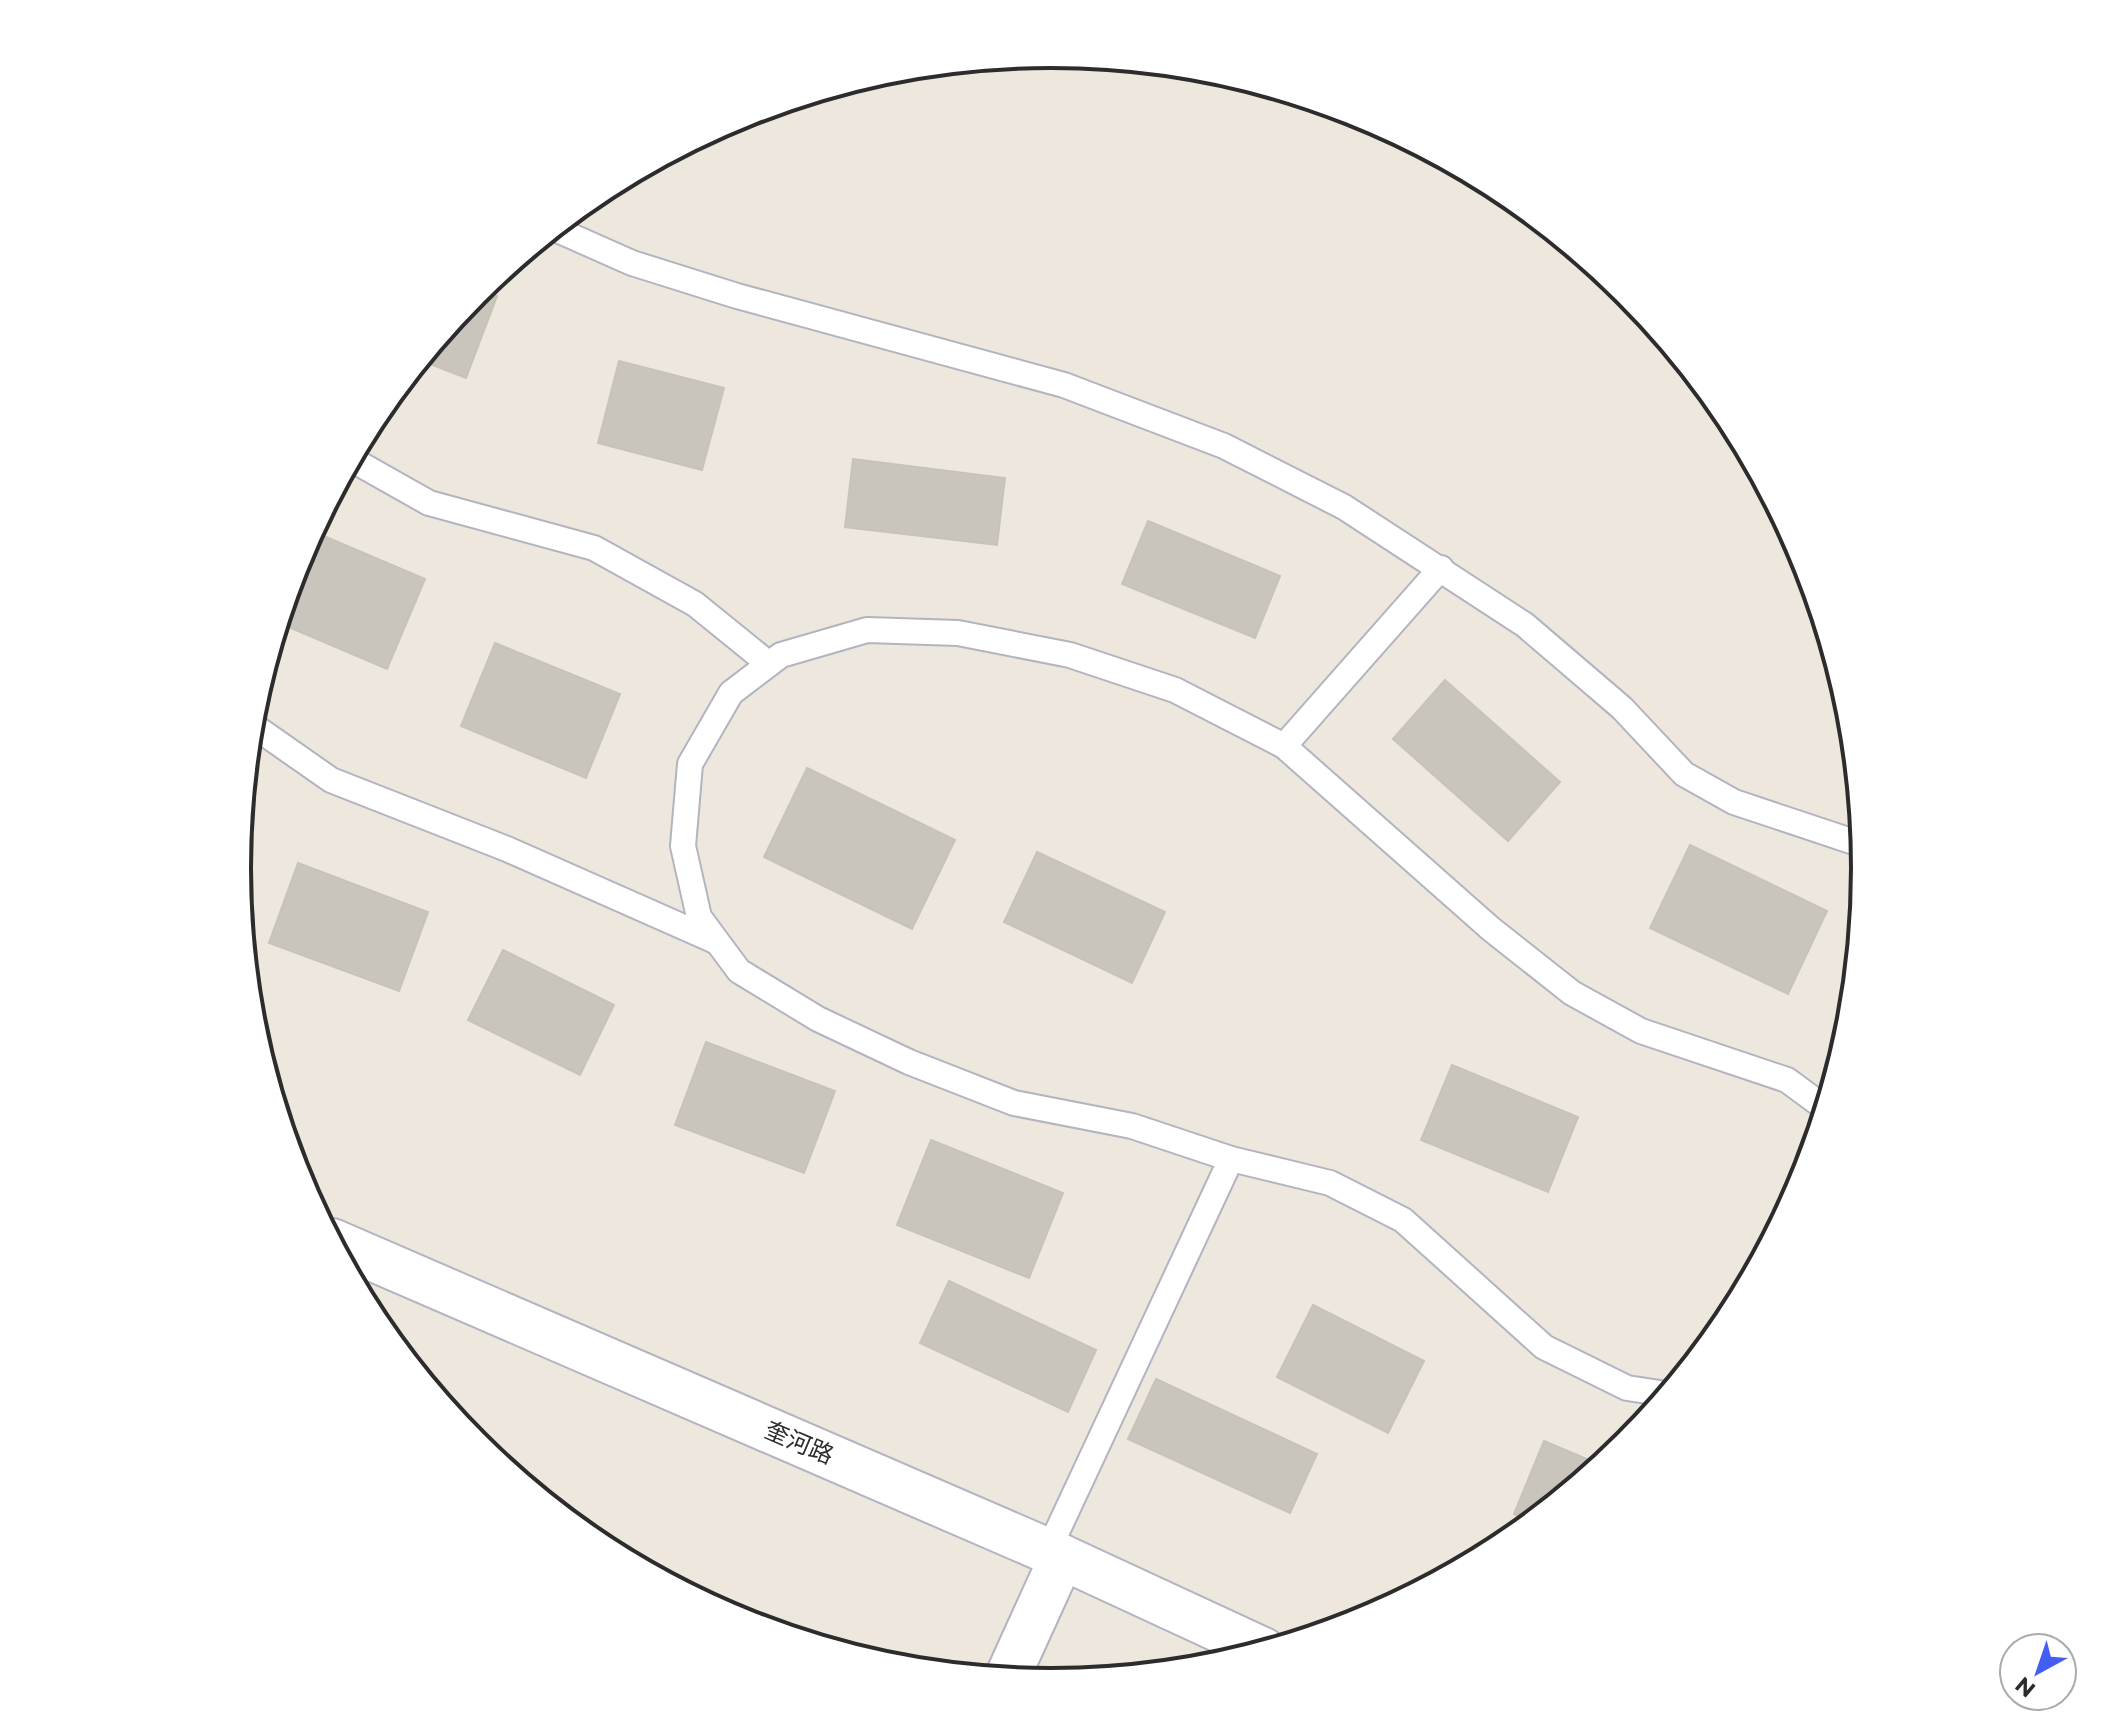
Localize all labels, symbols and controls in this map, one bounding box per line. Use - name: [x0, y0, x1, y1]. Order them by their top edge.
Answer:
- street label: 奎河路: [760, 1415, 838, 1470]
- north arrow: [1998, 1632, 2078, 1712]
- text: N: [2010, 1671, 2041, 1703]

